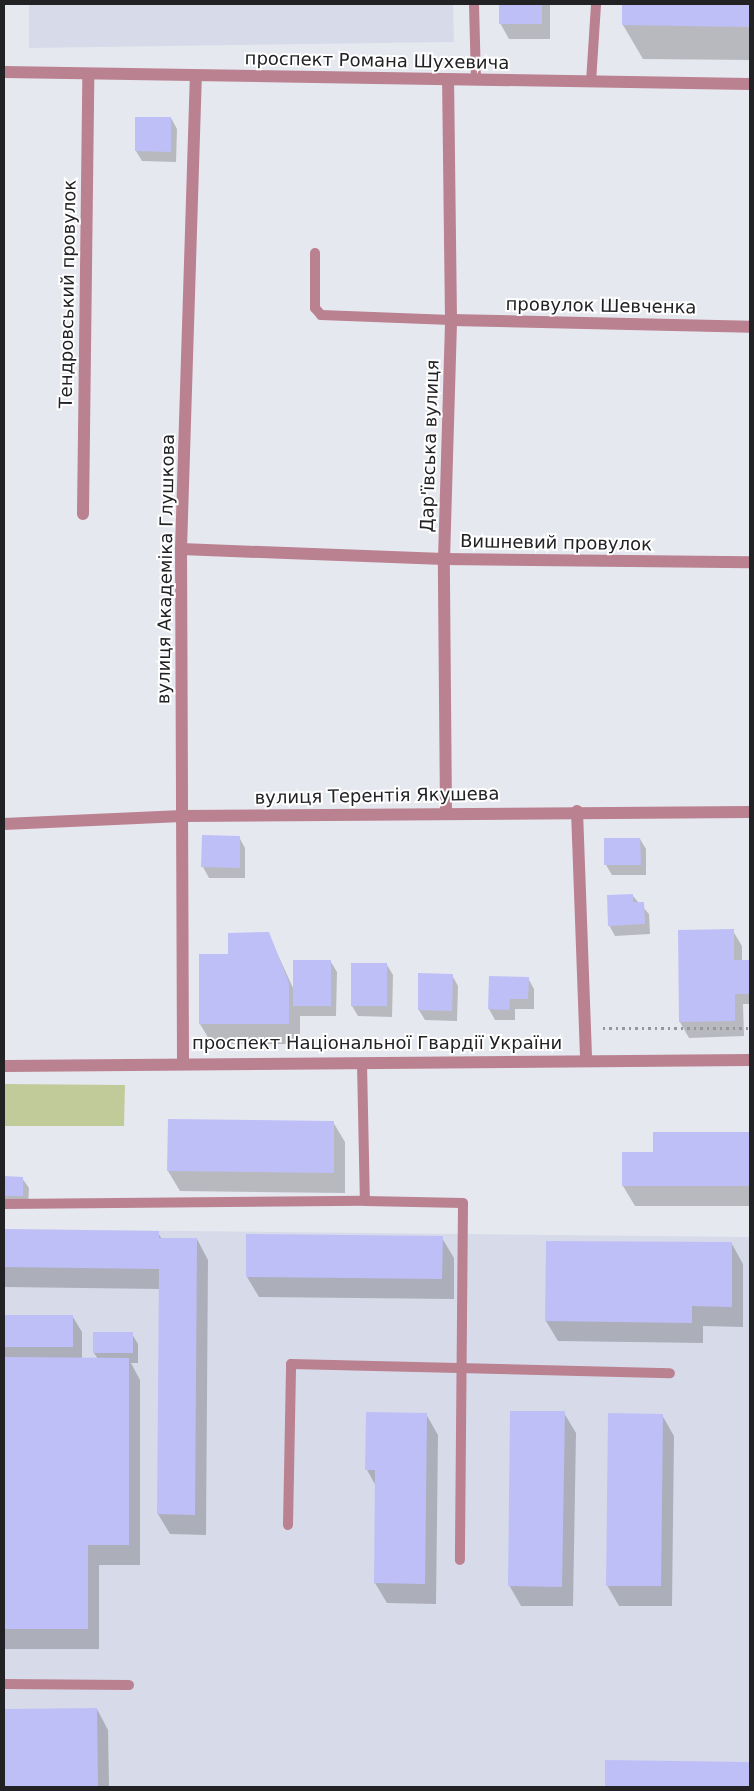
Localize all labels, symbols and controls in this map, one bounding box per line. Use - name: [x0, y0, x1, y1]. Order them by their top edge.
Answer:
- street label: проспект Романа Шухевича: [245, 48, 509, 74]
- street label: Тендровський провулок: [55, 179, 81, 409]
- street label: провулок Шевченка: [505, 294, 697, 318]
- street label: Дар'ївська вулиця: [416, 359, 444, 533]
- street label: вулиця Академіка Глушкова: [153, 434, 179, 704]
- street label: Вишневий провулок: [460, 531, 652, 555]
- street label: вулиця Терентія Якушева: [254, 783, 500, 809]
- street label: проспект Національної Гвардії України: [192, 1032, 562, 1054]

